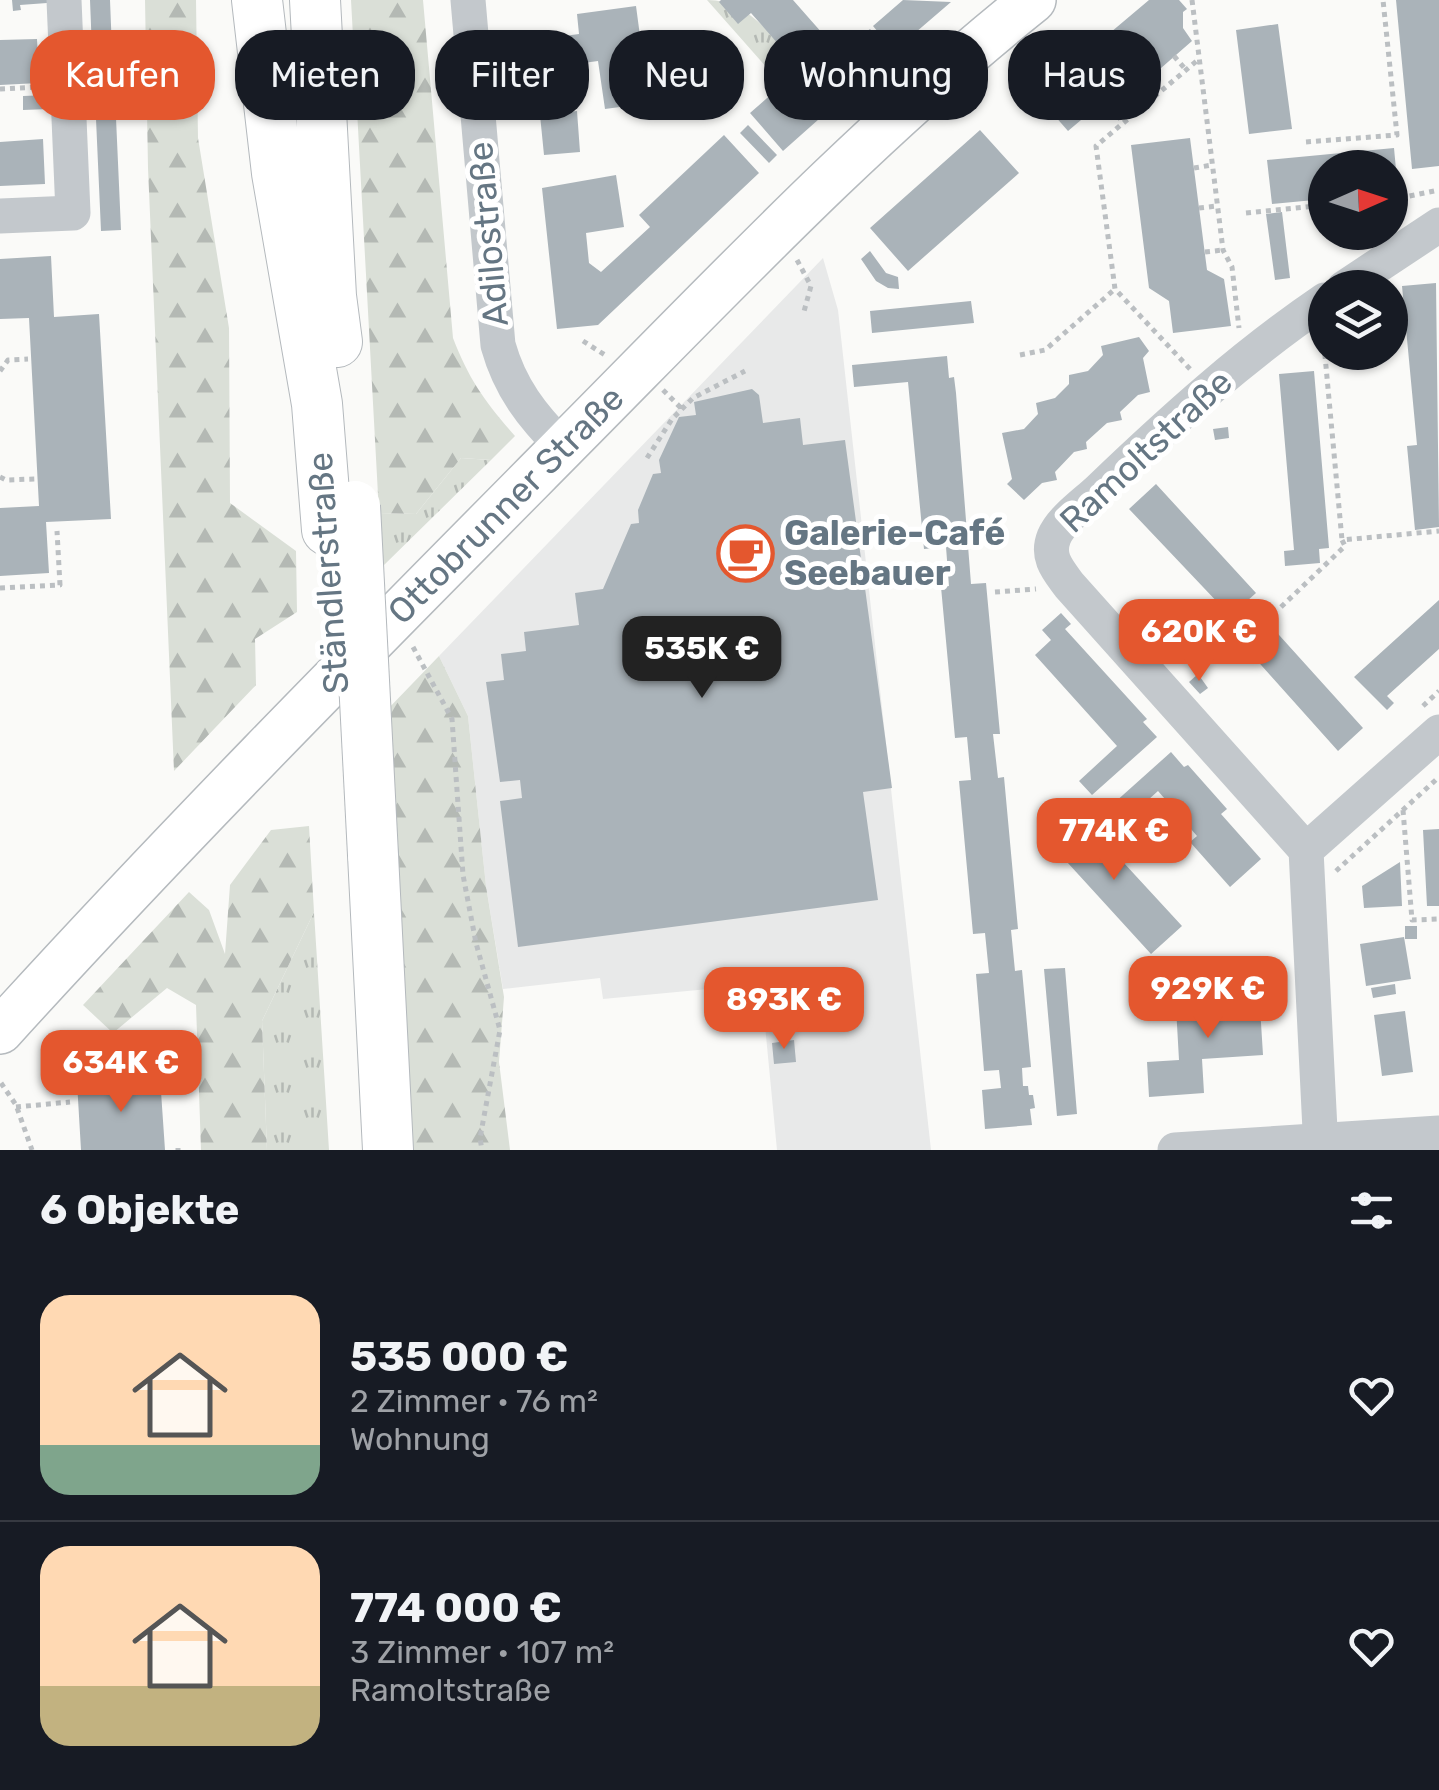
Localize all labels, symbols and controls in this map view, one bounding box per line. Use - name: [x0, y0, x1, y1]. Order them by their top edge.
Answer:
- chip: Kaufen: [30, 30, 215, 120]
- chip: Mieten: [235, 30, 415, 120]
- chip: Filter: [435, 30, 589, 120]
- chip: Neu: [609, 30, 744, 120]
- chip: Wohnung: [764, 30, 988, 120]
- chip: Haus: [1008, 30, 1161, 120]
- street label: Adilostraße: [459, 140, 517, 328]
- north arrow: [1308, 150, 1408, 250]
- map controls: [1308, 150, 1408, 370]
- button: layers: [1308, 270, 1408, 370]
- street label: Ramoltstraße: [1051, 361, 1241, 541]
- street label: Ottobrunner Straße: [379, 377, 632, 632]
- street label: Ständlerstraße: [299, 451, 357, 695]
- place label: Galerie-Café Seebauer: [784, 512, 1005, 594]
- cafe icon: Galerie-Café Seebauer: [715, 523, 775, 583]
- pin: 620K €: [1118, 599, 1280, 684]
- text: 620K €: [1141, 612, 1257, 650]
- pin: 535K €: [621, 616, 783, 701]
- text: 535K €: [644, 629, 760, 667]
- pin: 774K €: [1033, 798, 1195, 883]
- text: 774K €: [1059, 811, 1169, 849]
- pin: 929K €: [1127, 956, 1289, 1041]
- pin: 893K €: [703, 967, 865, 1052]
- text: 929K €: [1151, 969, 1265, 1007]
- text: 893K €: [726, 980, 842, 1018]
- pin: 634K €: [40, 1030, 202, 1115]
- text: 634K €: [63, 1043, 179, 1081]
- icon: filters: [1344, 1183, 1399, 1238]
- text: 6 Objekte: [40, 1185, 240, 1235]
- text: 535 000 €: [350, 1332, 568, 1382]
- icon: home: [120, 1335, 240, 1455]
- icon: heart: [1344, 1368, 1399, 1423]
- text: 2 Zimmer · 76 m²: [350, 1382, 598, 1420]
- text: Wohnung: [350, 1420, 490, 1458]
- text: 774 000 €: [350, 1583, 562, 1633]
- icon: home: [120, 1586, 240, 1706]
- icon: heart: [1344, 1619, 1399, 1674]
- text: 3 Zimmer · 107 m²: [350, 1633, 614, 1671]
- text: Ramoltstraße: [350, 1671, 551, 1709]

